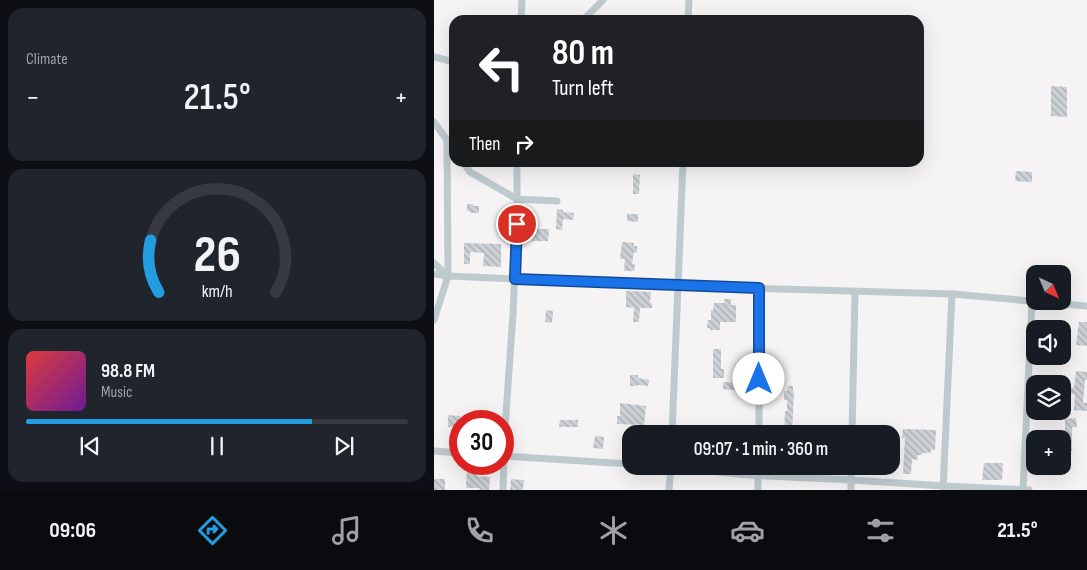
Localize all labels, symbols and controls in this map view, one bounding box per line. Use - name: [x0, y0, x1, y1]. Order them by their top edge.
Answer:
- text: 80 m: [552, 32, 614, 75]
- icon: left: [469, 35, 534, 100]
- text: Climate: [26, 50, 68, 69]
- text: 21.5°: [183, 75, 251, 120]
- text: Turn left: [552, 75, 614, 102]
- text: −: [26, 81, 40, 114]
- text: +: [394, 81, 408, 114]
- icon: right: [510, 130, 538, 158]
- text: Then: [469, 133, 500, 156]
- pin: [496, 203, 538, 245]
- icon: arrive: [503, 210, 531, 238]
- text: 26: [193, 224, 241, 287]
- north arrow: [1026, 265, 1072, 310]
- map controls: [1026, 265, 1071, 475]
- text: km/h: [202, 281, 232, 302]
- button: sound: [1026, 320, 1071, 365]
- position arrow: [732, 352, 784, 404]
- text: 98.8 FM: [101, 360, 155, 383]
- button: layers: [1026, 375, 1071, 420]
- text: Music: [101, 383, 132, 402]
- speed limit sign: 30: [449, 410, 514, 475]
- button: +: [1026, 430, 1071, 475]
- icon: previous: [76, 432, 104, 460]
- icon: pause: [203, 432, 231, 460]
- icon: next: [330, 432, 358, 460]
- text: 09:07 · 1 min · 360 m: [694, 438, 828, 461]
- icon: directions: [195, 513, 230, 548]
- icon: music: [329, 513, 364, 548]
- icon: phone: [462, 513, 497, 548]
- icon: climate: [596, 513, 631, 548]
- icon: car: [730, 513, 765, 548]
- icon: filters: [863, 513, 898, 548]
- text: 09:06: [49, 517, 96, 544]
- text: 21.5°: [997, 517, 1038, 544]

